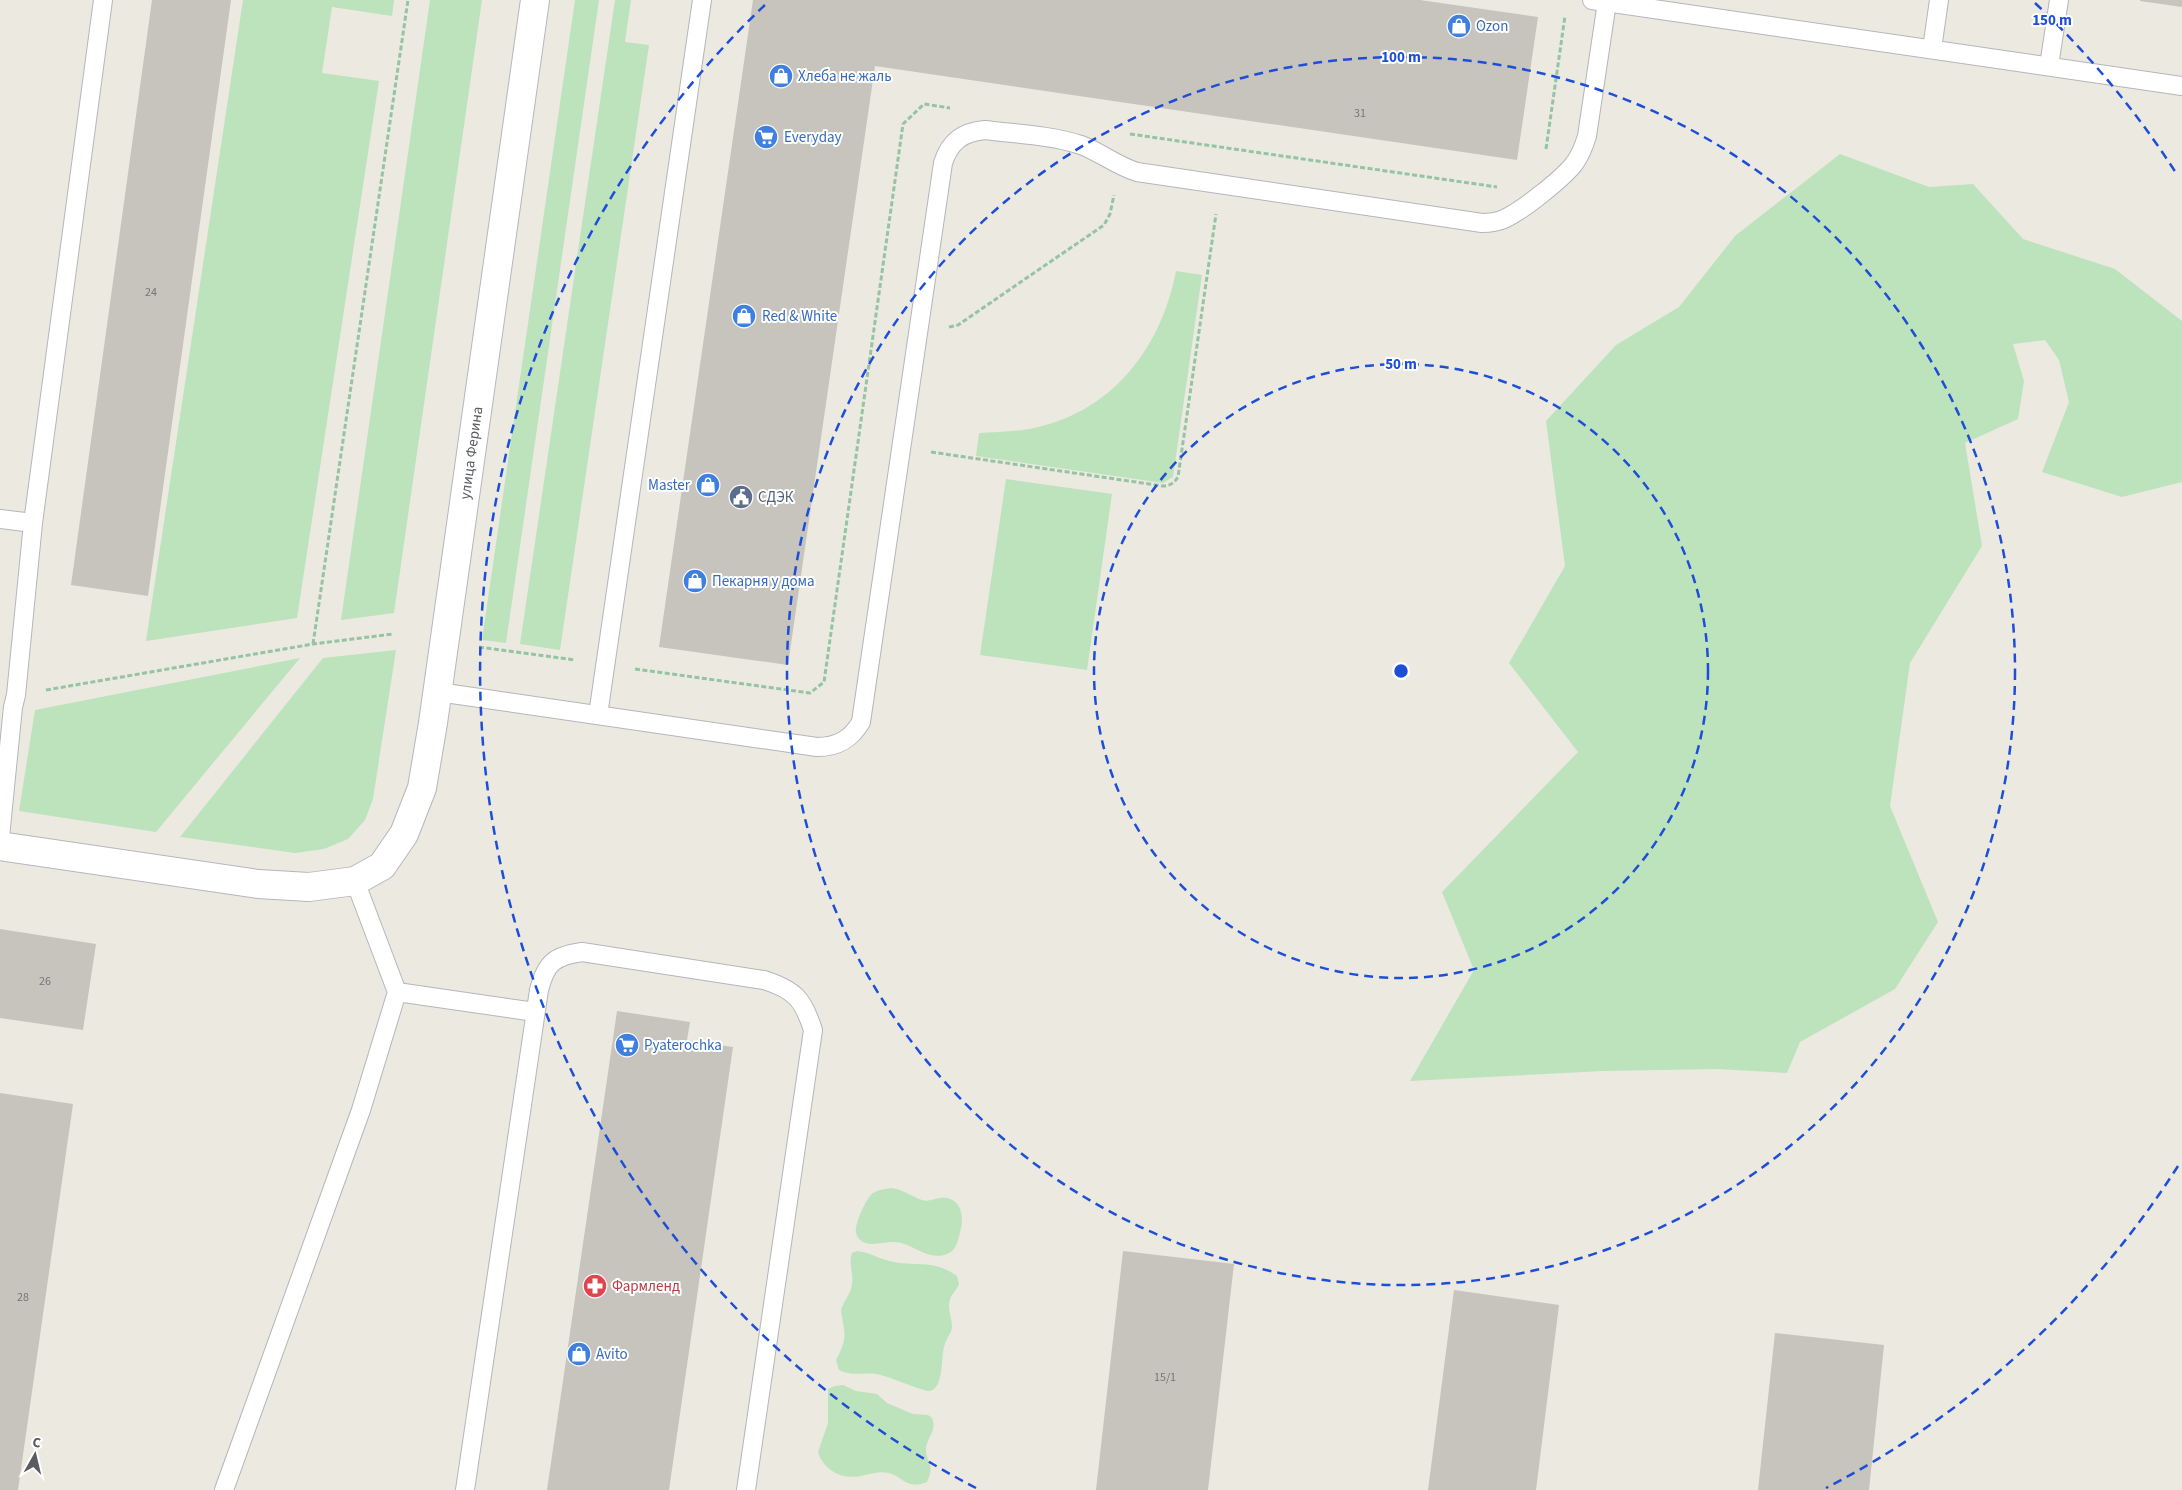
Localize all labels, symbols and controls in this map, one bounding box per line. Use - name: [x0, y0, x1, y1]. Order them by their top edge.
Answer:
- text: 150 m: [2032, 10, 2072, 31]
- shop icon: Ozon: [1446, 13, 1472, 39]
- place label: Ozon: [1476, 16, 1508, 37]
- text: 100 m: [1381, 47, 1421, 68]
- shop icon: Хлеба не жаль: [768, 63, 794, 89]
- place label: Хлеба не жаль: [798, 66, 892, 87]
- house number: 31: [1354, 105, 1366, 122]
- supermarket icon: Everyday: [753, 124, 779, 150]
- place label: Everyday: [784, 127, 842, 148]
- house number: 24: [145, 284, 157, 301]
- shop icon: Red & White: [731, 303, 757, 329]
- place label: Red & White: [762, 306, 837, 327]
- text: 50 m: [1385, 354, 1417, 375]
- street label: улица Ферина: [455, 405, 488, 501]
- shop icon: Master: [695, 472, 721, 498]
- place label: Master: [648, 475, 691, 496]
- public building icon: СДЭК: [728, 484, 754, 510]
- place label: СДЭК: [758, 487, 794, 508]
- shop icon: Пекарня у дома: [682, 568, 708, 594]
- place label: Пекарня у дома: [712, 571, 815, 592]
- centre of rings: [1392, 662, 1410, 680]
- house number: 26: [39, 973, 51, 990]
- supermarket icon: Pyaterochka: [614, 1032, 640, 1058]
- place label: Pyaterochka: [644, 1035, 722, 1056]
- pharmacy icon: Фармленд: [582, 1273, 608, 1299]
- place label: Фармленд: [612, 1276, 680, 1297]
- house number: 28: [17, 1289, 29, 1306]
- shop icon: Avito: [566, 1341, 592, 1367]
- place label: Avito: [596, 1344, 628, 1365]
- house number: 15/1: [1154, 1369, 1176, 1386]
- north arrow: [10, 1430, 60, 1480]
- text: С: [31, 1433, 42, 1454]

